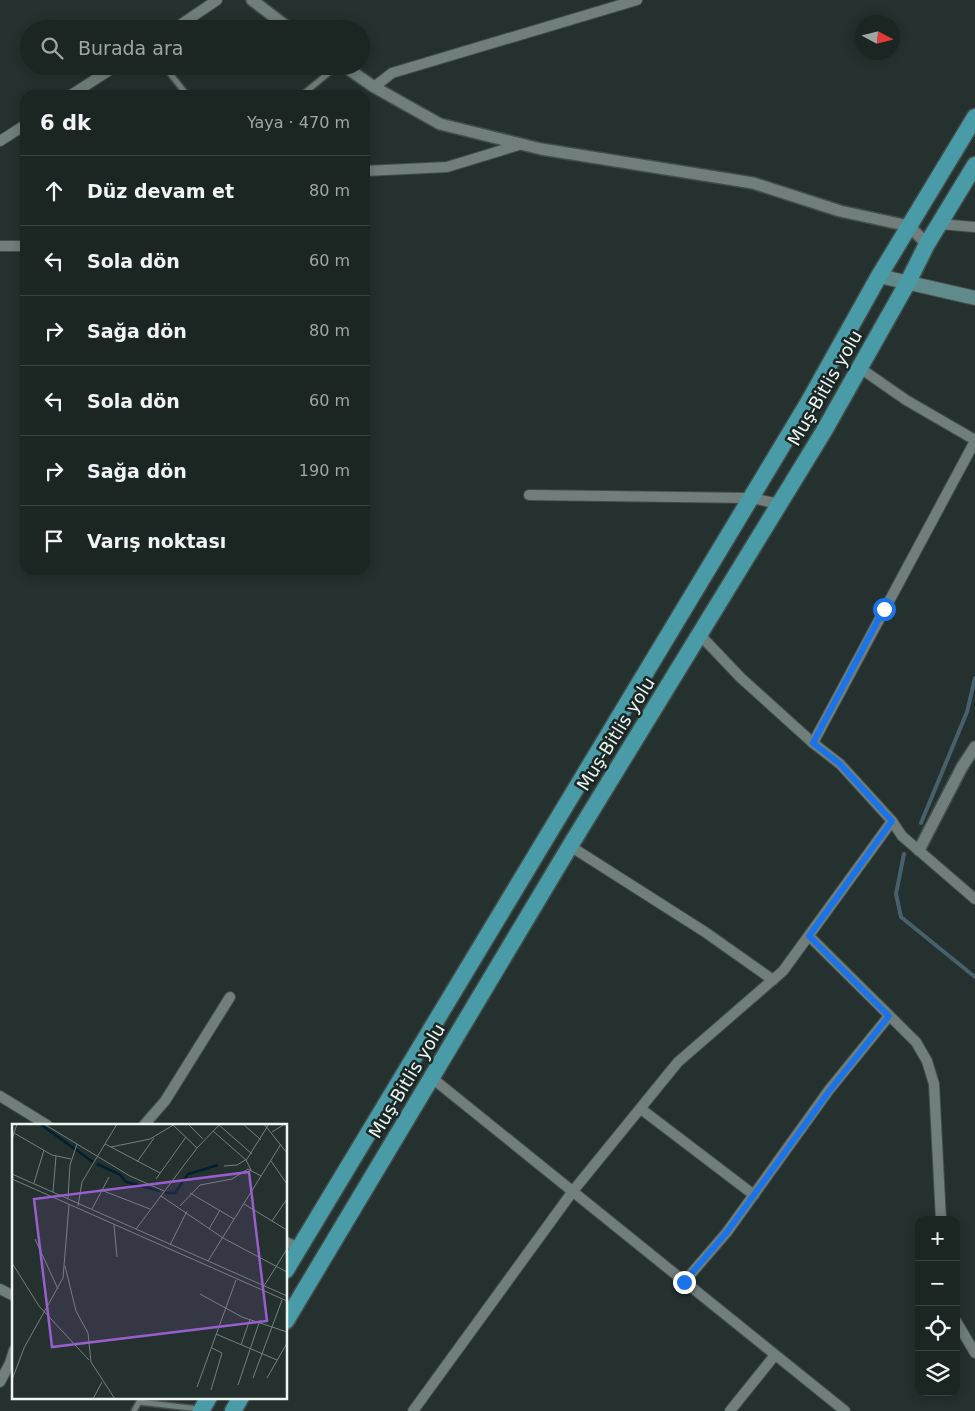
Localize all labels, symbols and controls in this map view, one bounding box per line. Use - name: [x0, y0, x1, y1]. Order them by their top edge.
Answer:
- north arrow: [855, 15, 900, 60]
- search box: [20, 20, 370, 75]
- icon: search: [38, 34, 66, 62]
- text: Burada ara: [78, 37, 183, 59]
- text: 6 dk: [40, 111, 91, 135]
- text: Yaya · 470 m: [247, 113, 350, 132]
- icon: ahead: [40, 177, 68, 205]
- text: Düz devam et: [87, 180, 234, 202]
- text: 80 m: [309, 181, 350, 200]
- icon: left: [40, 247, 68, 275]
- text: Sola dön: [87, 250, 180, 272]
- text: 60 m: [309, 251, 350, 270]
- icon: right: [40, 317, 68, 345]
- text: Sağa dön: [87, 320, 187, 342]
- text: 80 m: [309, 321, 350, 340]
- street label: Muş-Bitlis yolu: [783, 326, 866, 449]
- icon: left: [40, 387, 68, 415]
- text: Sola dön: [87, 390, 180, 412]
- text: 60 m: [309, 391, 350, 410]
- icon: right: [40, 457, 68, 485]
- text: Sağa dön: [87, 460, 187, 482]
- text: 190 m: [299, 461, 350, 480]
- icon: arrive: [40, 527, 68, 555]
- text: Varış noktası: [87, 530, 226, 552]
- route start: [873, 598, 896, 621]
- street label: Muş-Bitlis yolu: [572, 673, 659, 794]
- street label: Muş-Bitlis yolu: [364, 1020, 449, 1142]
- inset map: [12, 1124, 288, 1398]
- map controls: [915, 1216, 960, 1396]
- button: +: [915, 1216, 960, 1261]
- button: −: [915, 1261, 960, 1306]
- route end: [673, 1271, 696, 1294]
- button: locate: [915, 1306, 960, 1351]
- button: layers: [915, 1351, 960, 1396]

